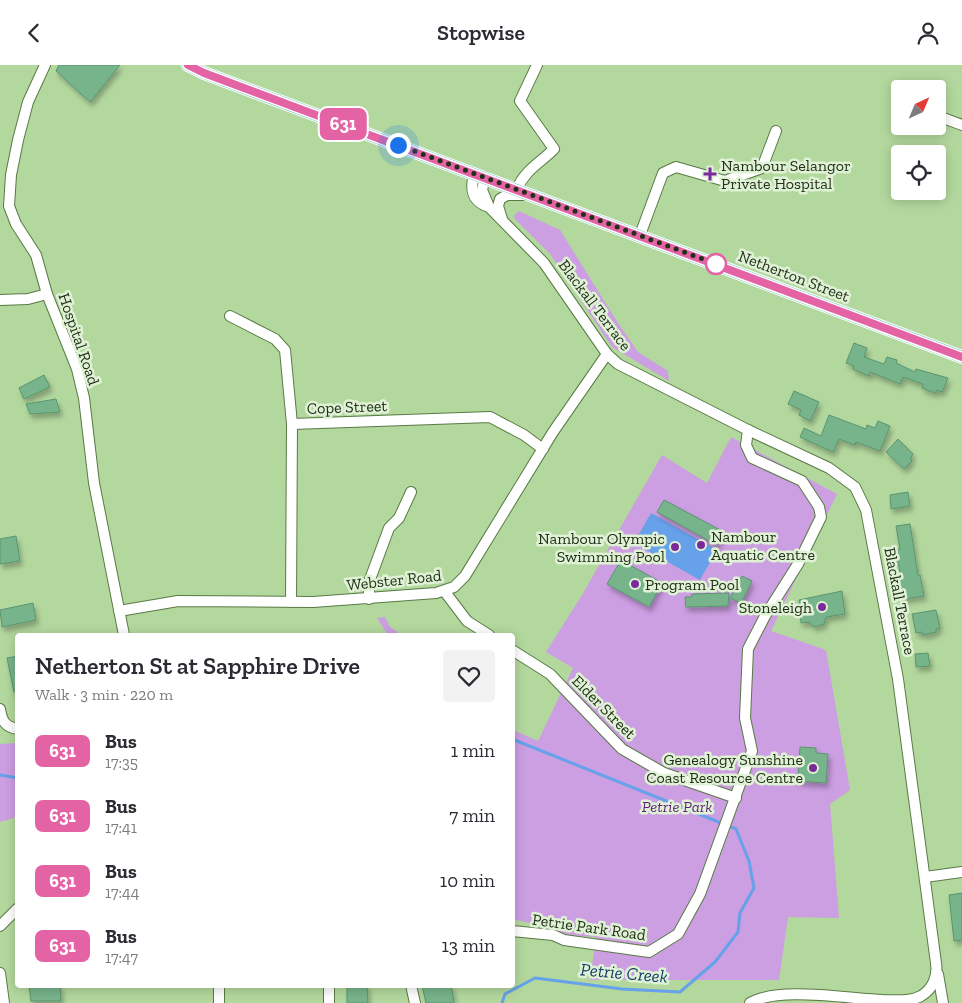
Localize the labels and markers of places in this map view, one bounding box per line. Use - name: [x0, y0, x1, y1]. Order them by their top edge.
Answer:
- place label: Nambour Selangor Private Hospital: [721, 156, 851, 193]
- marker: Nambour Selangor Private Hospital: [703, 167, 717, 181]
- unlabelled marker: [705, 253, 727, 275]
- place label: Nambour Aquatic Centre: [711, 527, 815, 564]
- place label: Nambour Olympic Swimming Pool: [538, 529, 665, 566]
- marker: Nambour Aquatic Centre: [695, 539, 707, 551]
- marker: Nambour Olympic Swimming Pool: [669, 541, 681, 553]
- place label: Program Pool: [645, 575, 739, 594]
- marker: Program Pool: [629, 578, 641, 590]
- place label: Stoneleigh: [739, 598, 812, 617]
- marker: Stoneleigh: [816, 601, 828, 613]
- place label: Genealogy Sunshine Coast Resource Centre: [646, 750, 803, 787]
- marker: Genealogy Sunshine Coast Resource Centre: [807, 762, 819, 774]

